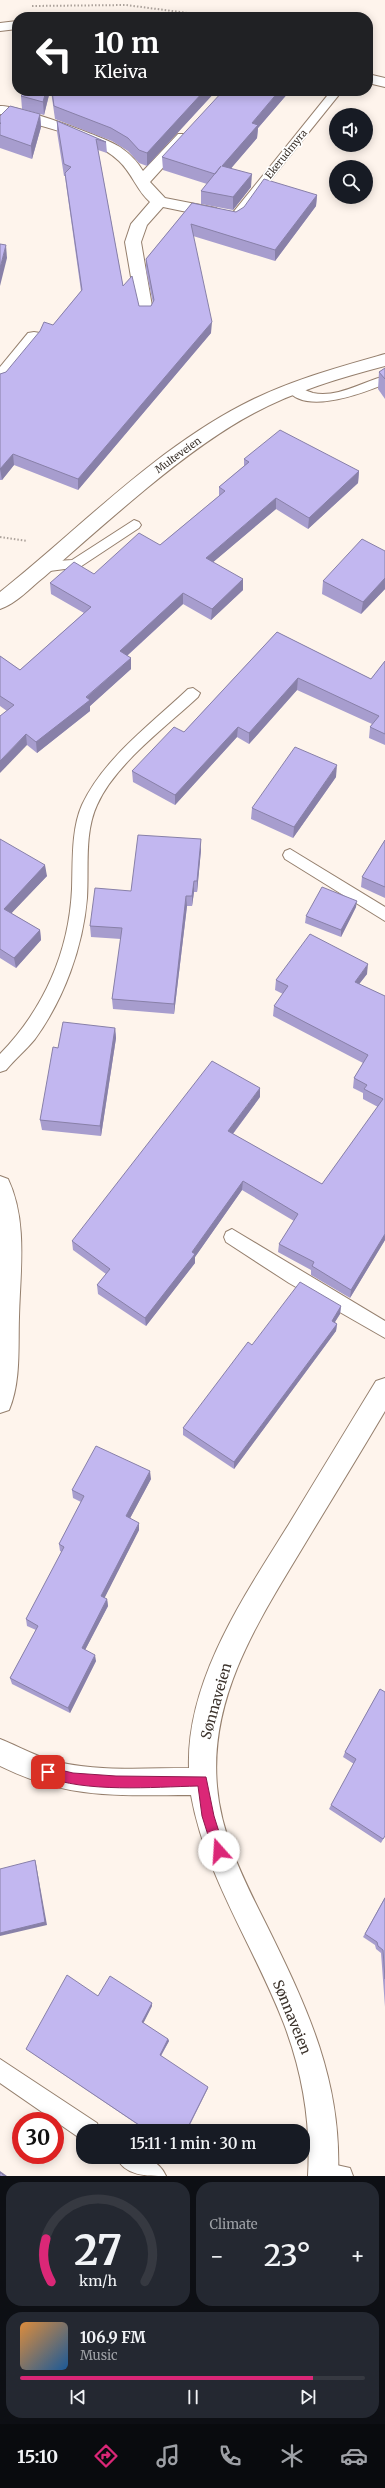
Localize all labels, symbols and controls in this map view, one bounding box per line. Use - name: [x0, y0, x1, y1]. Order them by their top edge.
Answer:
- text: 10 m: [94, 25, 159, 61]
- icon: left: [28, 28, 80, 80]
- text: Kleiva: [94, 60, 147, 83]
- map controls: [329, 108, 373, 204]
- button: sound: [329, 108, 373, 152]
- street label: Ekerudmyra: [262, 126, 310, 181]
- button: search: [329, 160, 373, 204]
- street label: Multeveien: [152, 434, 204, 476]
- street label: Sønnaveien: [196, 1661, 236, 1741]
- pin: [31, 1755, 65, 1789]
- icon: arrive: [37, 1761, 59, 1783]
- position arrow: [198, 1830, 240, 1872]
- street label: Sønnaveien: [269, 1977, 315, 2057]
- speed limit sign: 30: [12, 2112, 64, 2164]
- text: 15:11 · 1 min · 30 m: [130, 2134, 256, 2153]
- text: Climate: [210, 2216, 258, 2233]
- text: 27: [74, 2224, 122, 2276]
- text: 23°: [264, 2236, 311, 2274]
- text: −: [210, 2242, 224, 2270]
- text: +: [350, 2242, 365, 2270]
- text: km/h: [79, 2272, 117, 2290]
- text: 106.9 FM: [80, 2328, 146, 2347]
- text: Music: [80, 2347, 118, 2364]
- icon: previous: [67, 2386, 89, 2408]
- icon: pause: [182, 2386, 204, 2408]
- icon: next: [297, 2386, 319, 2408]
- icon: directions: [92, 2442, 120, 2470]
- icon: music: [154, 2442, 182, 2470]
- icon: phone: [216, 2442, 244, 2470]
- icon: climate: [278, 2442, 306, 2470]
- icon: car: [340, 2442, 368, 2470]
- text: 15:10: [17, 2445, 58, 2468]

